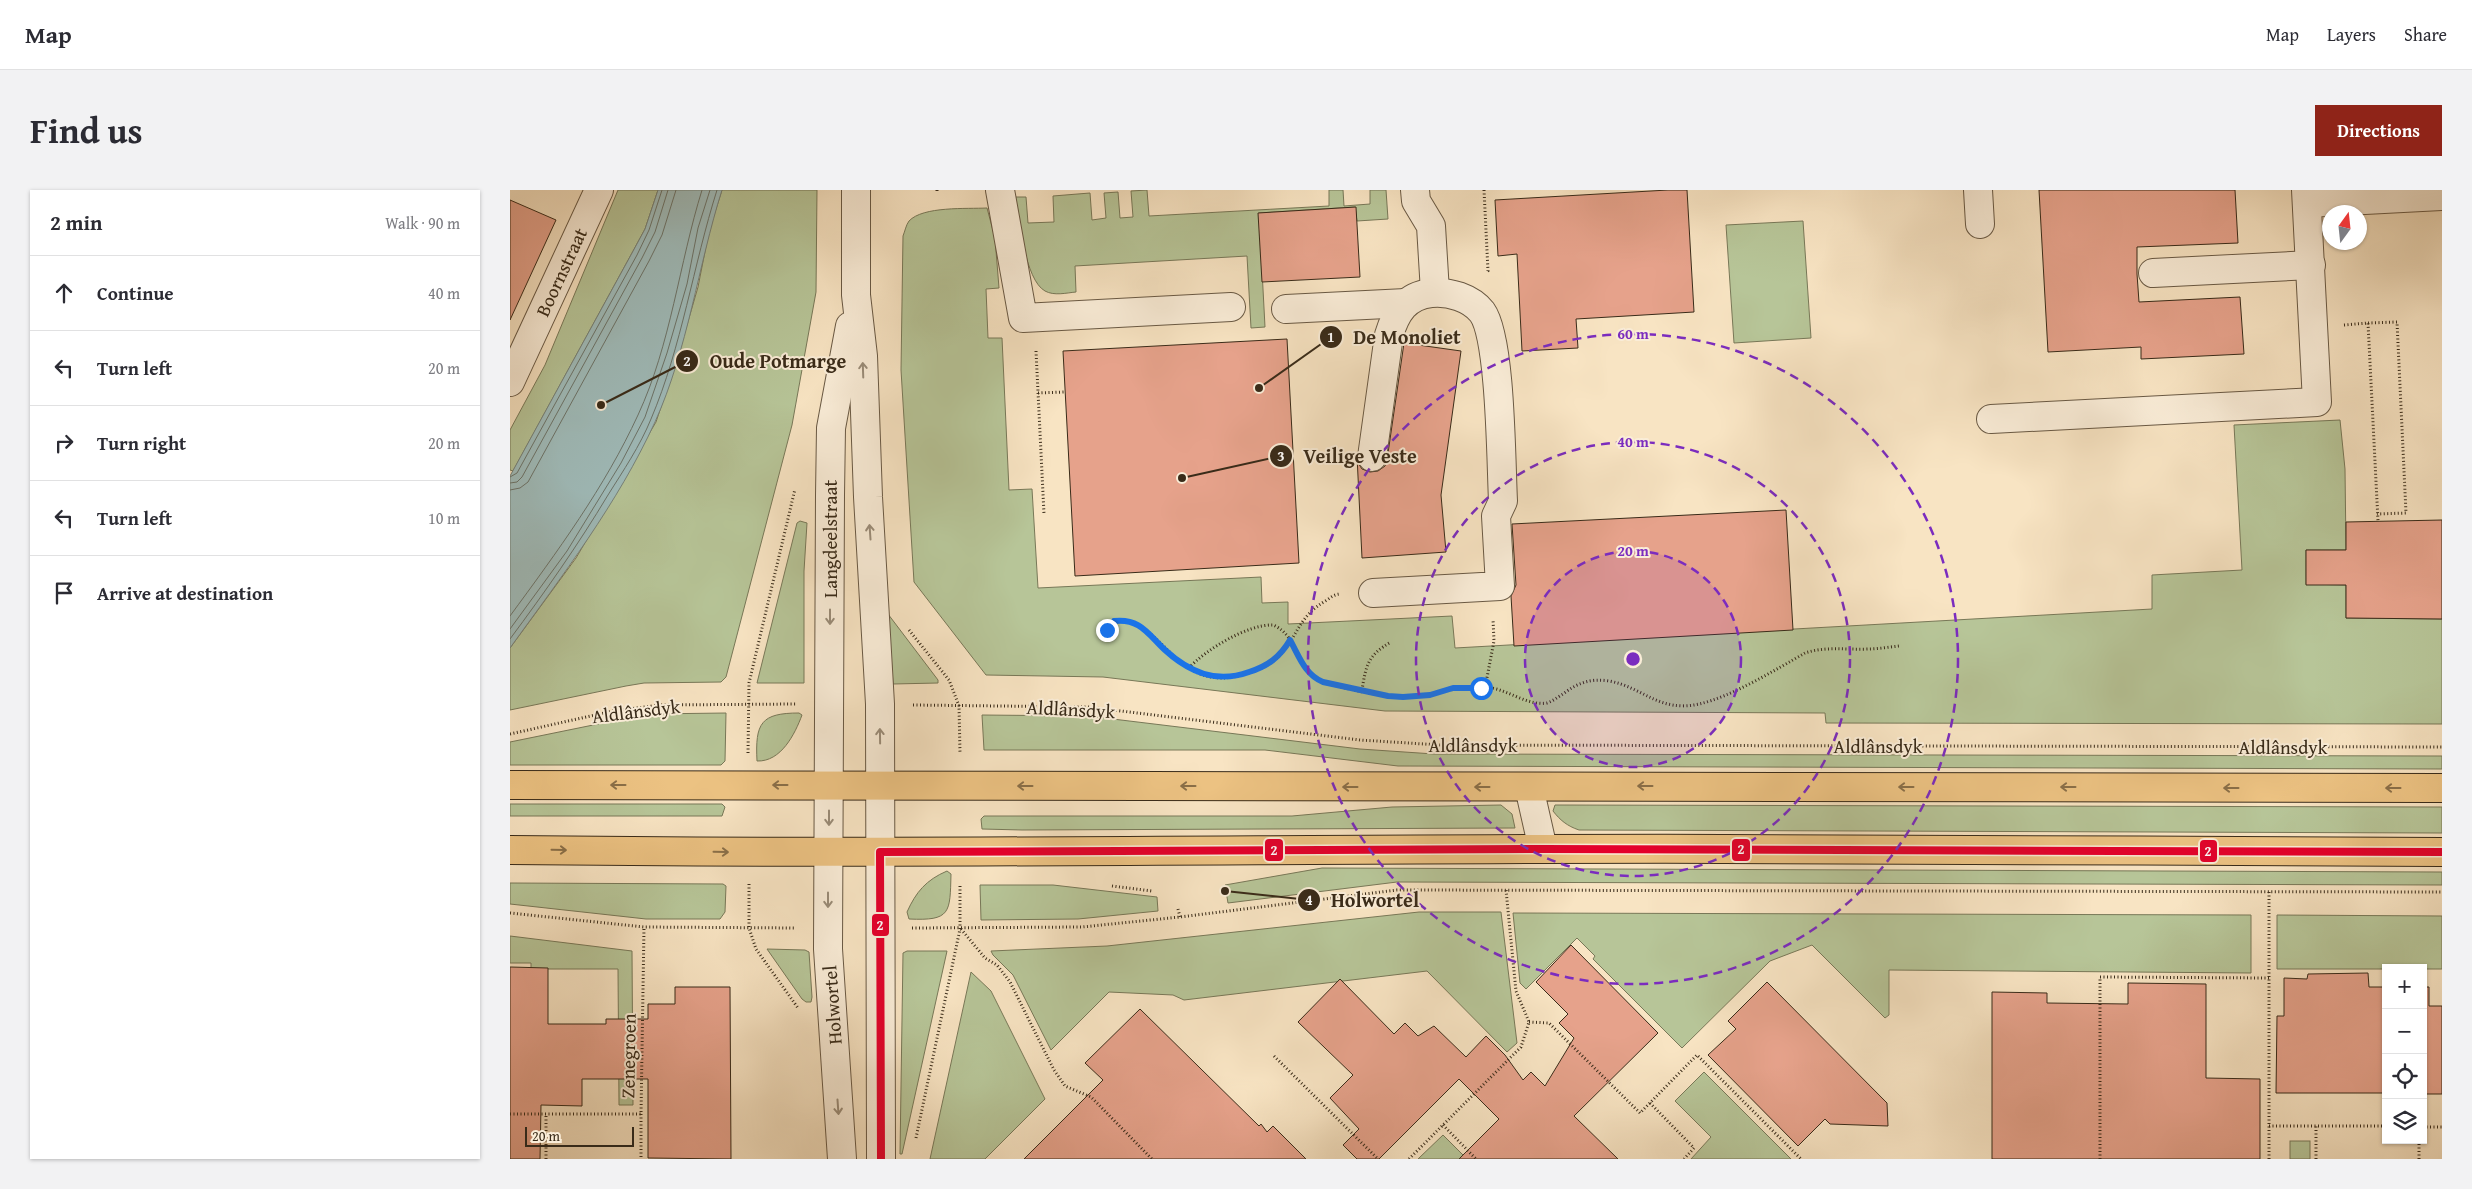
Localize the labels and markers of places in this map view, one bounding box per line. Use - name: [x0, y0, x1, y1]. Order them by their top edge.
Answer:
- callout: De Monoliet: [1318, 319, 1470, 354]
- callout: Oude Potmarge: [674, 343, 856, 378]
- callout: Veilige Veste: [1268, 439, 1427, 474]
- centre of rings: [1624, 650, 1642, 668]
- callout: Holwortel: [1296, 882, 1429, 917]

